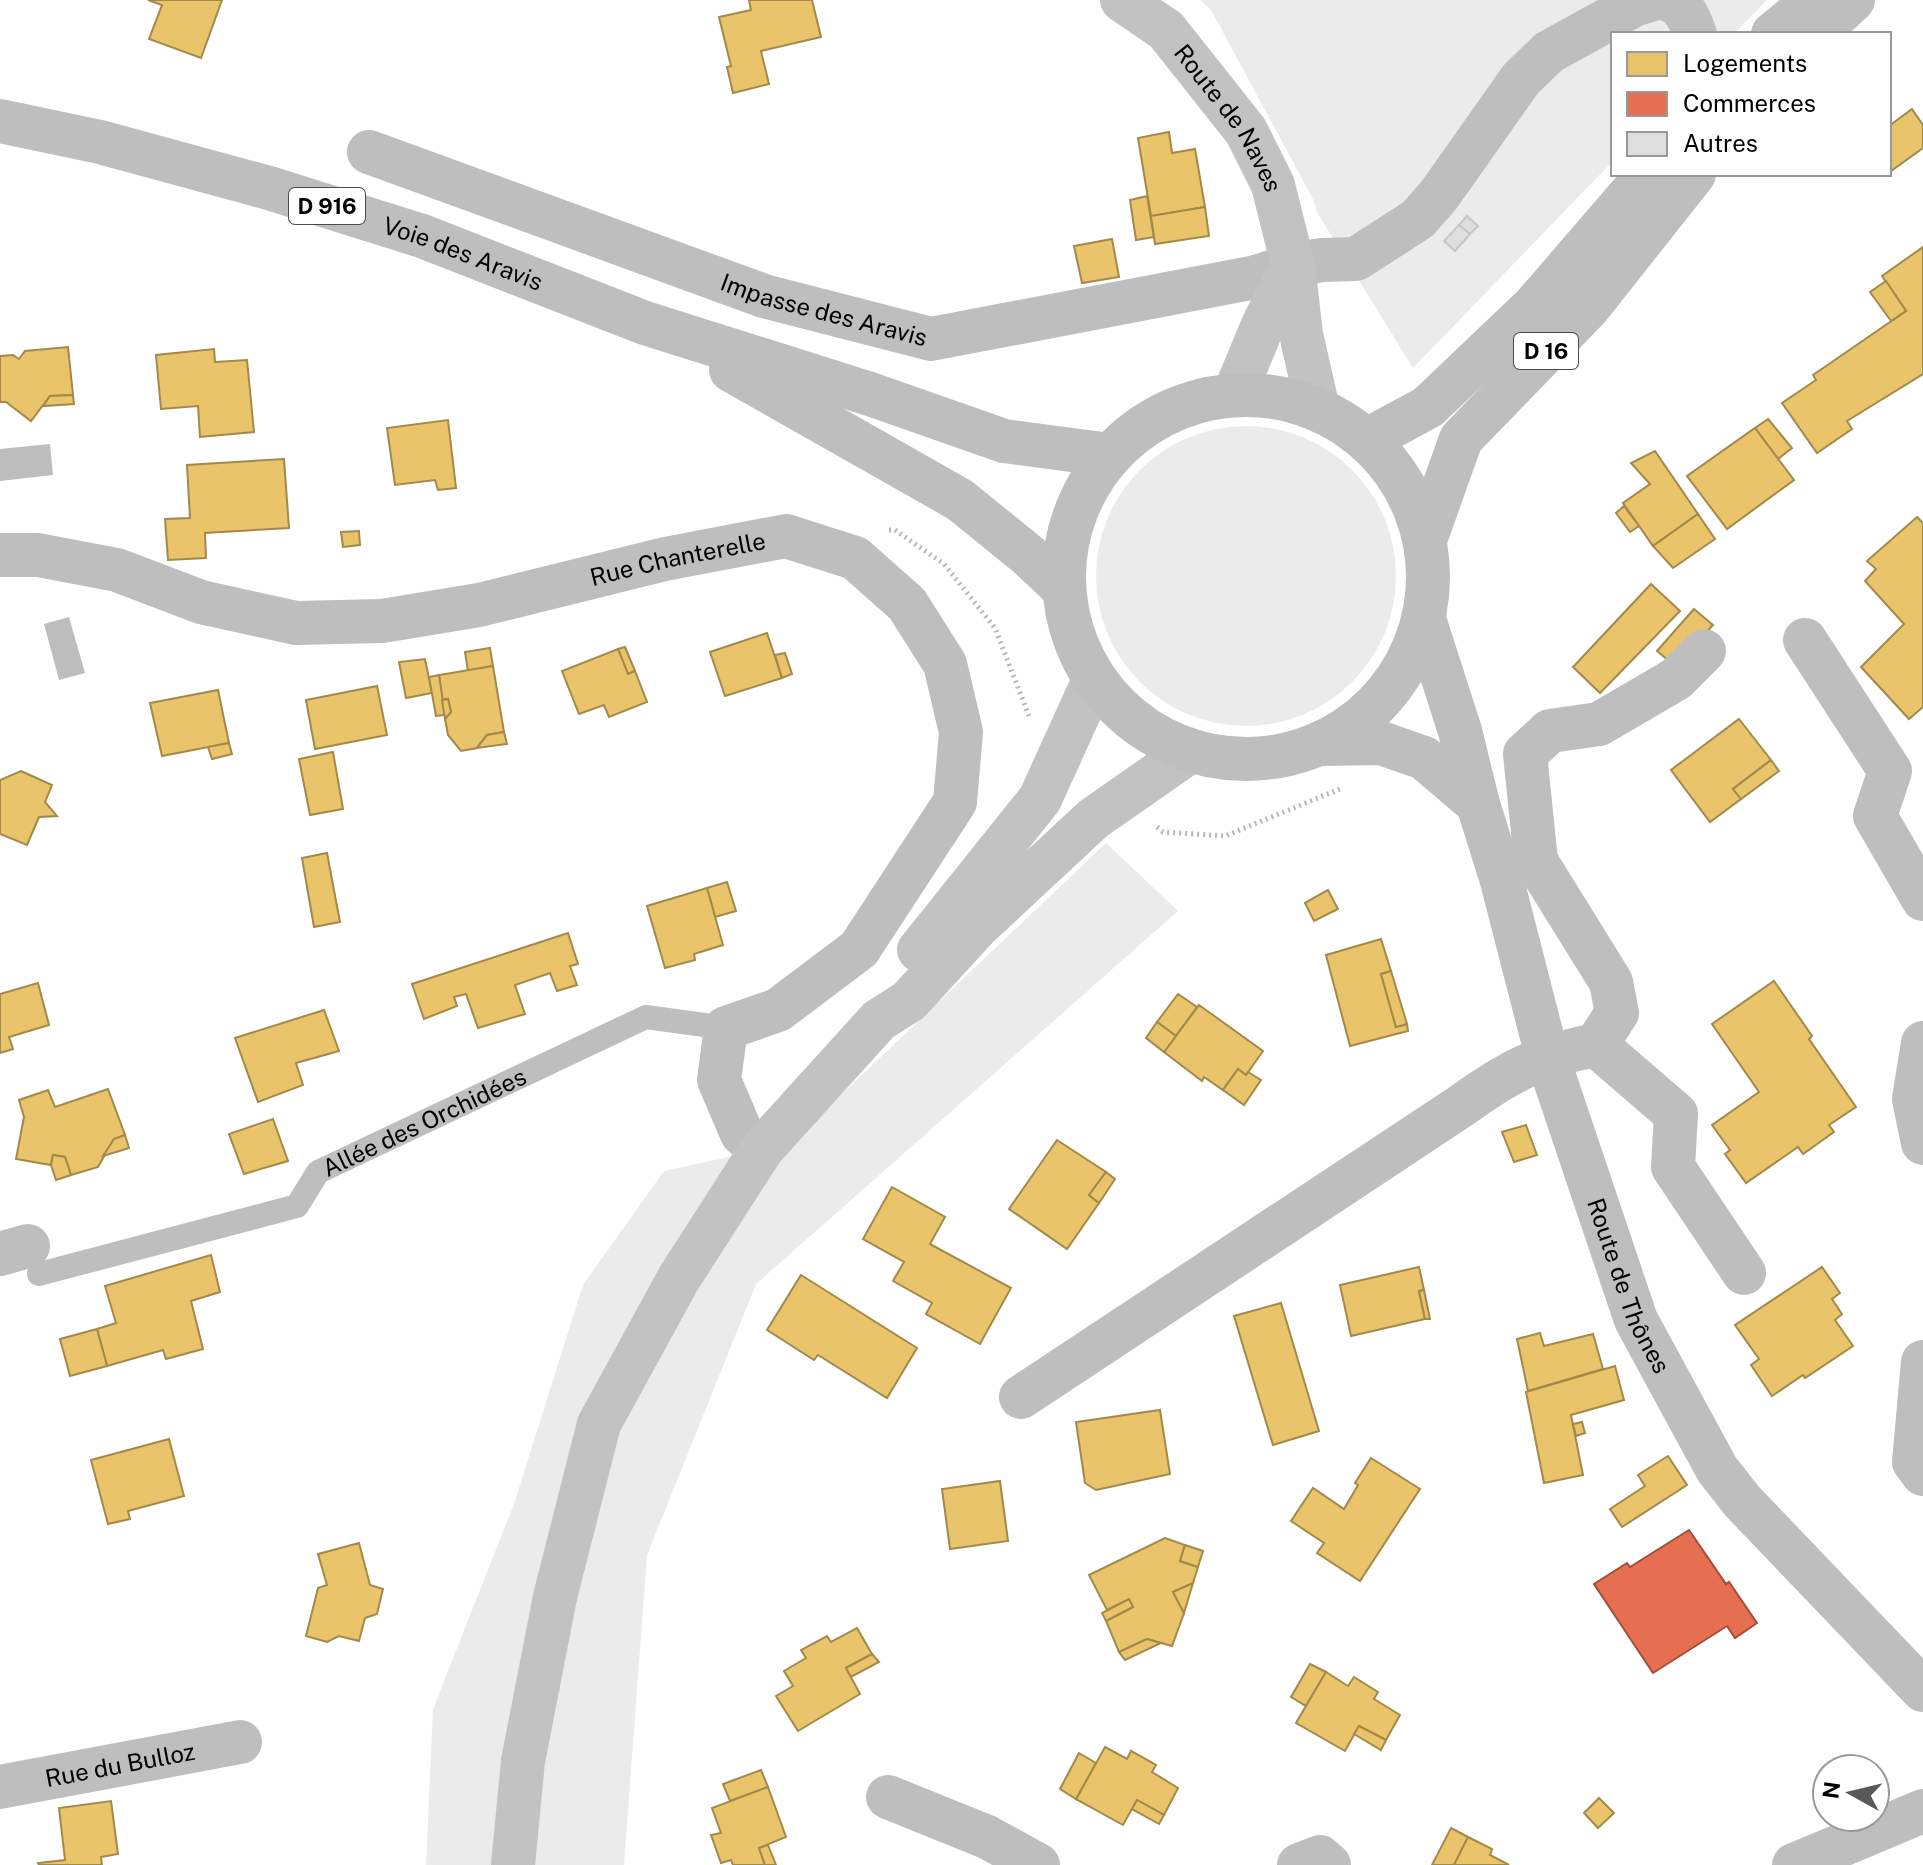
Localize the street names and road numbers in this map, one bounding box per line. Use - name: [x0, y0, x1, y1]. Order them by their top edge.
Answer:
- street label: Route de Naves: [1169, 39, 1288, 194]
- road number: D 916: [289, 188, 365, 224]
- street label: Voie des Aravis: [380, 211, 547, 296]
- street label: Impasse des Aravis: [717, 267, 930, 351]
- road number: D 16: [1514, 333, 1578, 369]
- street label: Rue Chanterelle: [587, 526, 768, 591]
- street label: Allée des Orchidées: [318, 1062, 530, 1182]
- street label: Route de Thônes: [1582, 1194, 1676, 1378]
- street label: Rue du Bulloz: [43, 1737, 197, 1792]

